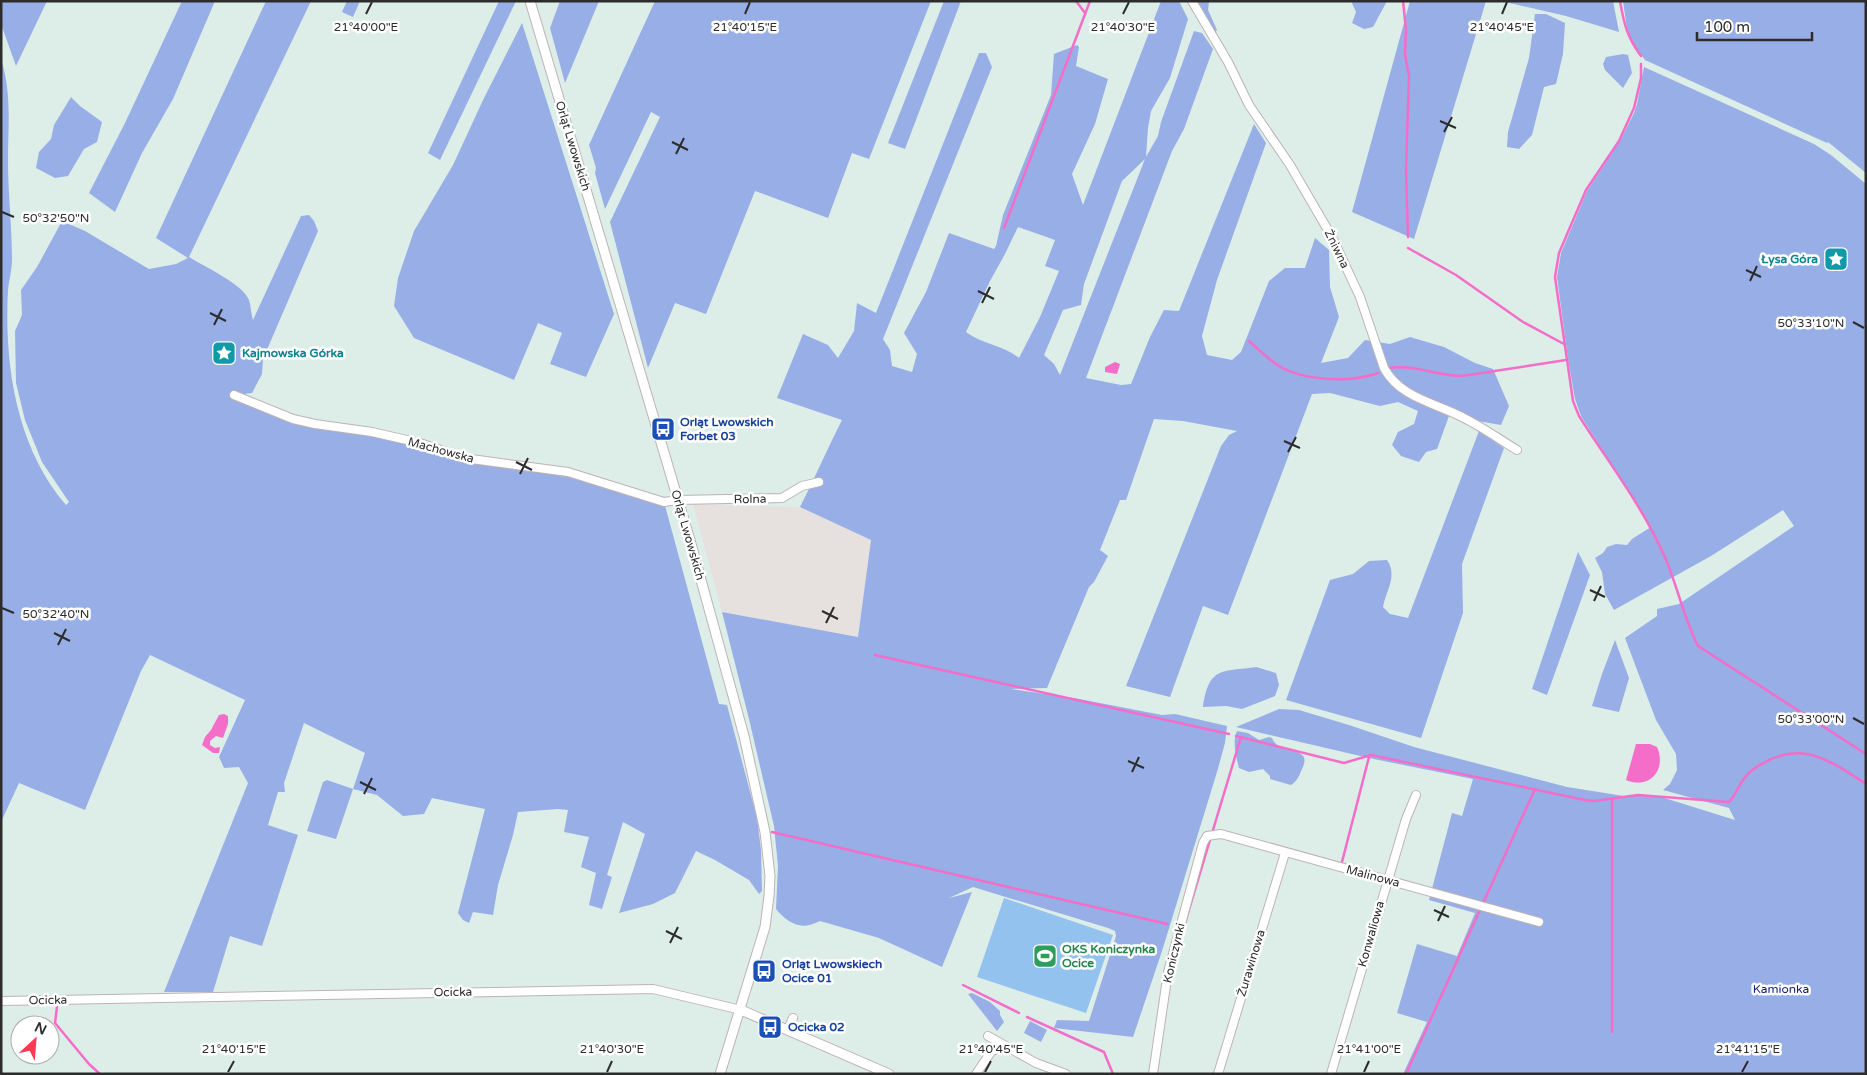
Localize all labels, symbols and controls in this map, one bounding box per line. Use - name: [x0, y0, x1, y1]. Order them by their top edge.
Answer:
- scale bar: [1697, 10, 1812, 42]
- text: 100 m: [1704, 18, 1750, 36]
- text: 21°40'00"E: [334, 20, 399, 34]
- text: 21°40'15"E: [713, 20, 778, 34]
- text: 21°40'30"E: [1091, 20, 1156, 34]
- text: 21°40'45"E: [1470, 20, 1535, 34]
- street label: Orląt Lwowskich: [553, 99, 593, 193]
- text: 50°32'50"N: [23, 211, 90, 225]
- street label: Żniwna: [1322, 227, 1352, 271]
- place icon: Łysa Góra: [1823, 246, 1849, 272]
- place label: Łysa Góra: [1761, 252, 1818, 267]
- text: 50°33'10"N: [1778, 316, 1845, 330]
- place icon: Kajmowska Górka: [211, 340, 237, 366]
- place label: Kajmowska Górka: [242, 346, 344, 361]
- place label: Orląt Lwowskich Forbet 03: [680, 415, 773, 443]
- bus stop icon: Orląt Lwowskich Forbet 03: [650, 416, 676, 442]
- street label: Machowska: [406, 434, 476, 466]
- street label: Orląt Lwowskich: [668, 488, 708, 582]
- street label: Rolna: [733, 492, 767, 506]
- text: 50°32'40"N: [23, 607, 90, 621]
- text: 50°33'00"N: [1778, 712, 1845, 726]
- street label: Malinowa: [1345, 862, 1401, 890]
- street label: Konwaliowa: [1355, 899, 1387, 969]
- street label: Koniczynki: [1160, 922, 1188, 984]
- street label: Żurawinowa: [1234, 928, 1268, 998]
- place label: OKS Koniczynka Ocice: [1062, 942, 1155, 970]
- sports icon: OKS Koniczynka Ocice: [1032, 943, 1058, 969]
- place label: Orląt Lwowskiech Ocice 01: [782, 957, 882, 985]
- bus stop icon: Orląt Lwowskiech Ocice 01: [751, 958, 777, 984]
- park label: Kamionka: [1753, 982, 1809, 996]
- street label: Ocicka: [434, 985, 472, 999]
- street label: Ocicka: [29, 993, 67, 1007]
- bus stop icon: Ocicka 02: [757, 1014, 783, 1040]
- north arrow: [10, 1015, 60, 1065]
- text: N: [32, 1019, 49, 1039]
- place label: Ocicka 02: [788, 1020, 845, 1034]
- text: 21°40'15"E: [202, 1042, 267, 1056]
- text: 21°40'30"E: [580, 1042, 645, 1056]
- text: 21°40'45"E: [959, 1042, 1024, 1056]
- text: 21°41'00"E: [1337, 1042, 1402, 1056]
- text: 21°41'15"E: [1716, 1042, 1781, 1056]

